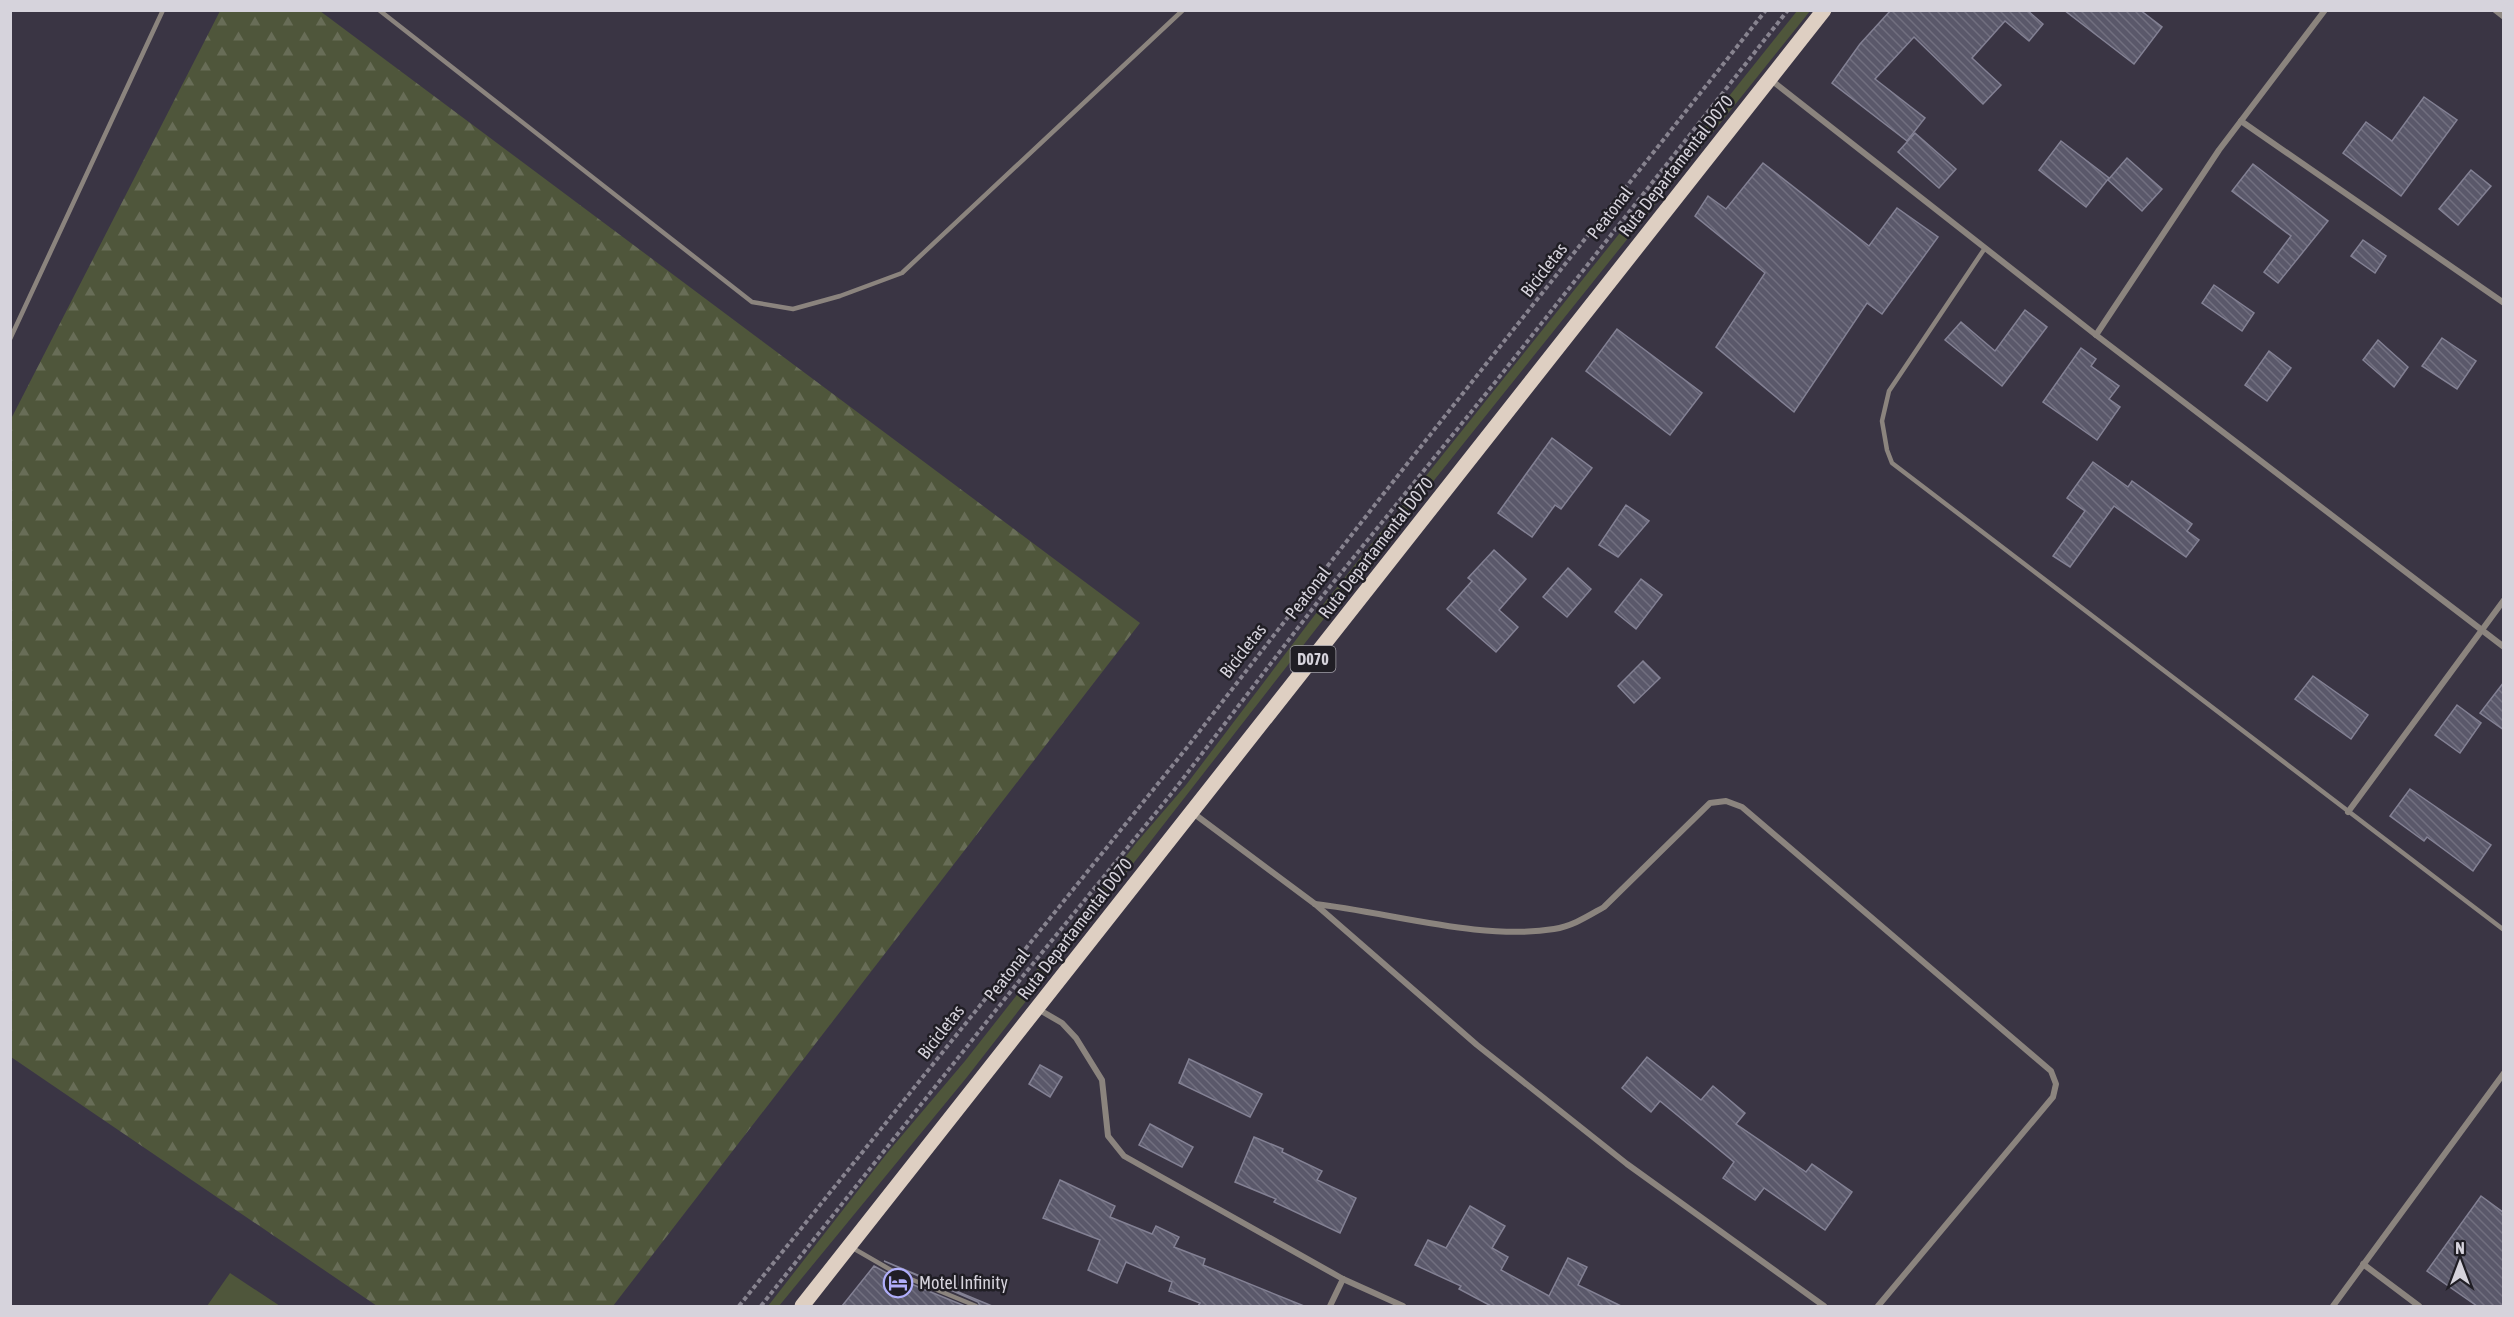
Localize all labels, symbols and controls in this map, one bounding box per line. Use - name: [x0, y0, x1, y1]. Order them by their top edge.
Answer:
- street label: Ruta Departamental D070: [1614, 91, 1737, 241]
- street label: Peatonal: [1583, 182, 1637, 243]
- street label: Bicicletas: [1516, 238, 1571, 301]
- street label: Ruta Departamental D070: [1314, 473, 1437, 623]
- street label: Peatonal: [1281, 562, 1335, 623]
- street label: Bicicletas: [1215, 619, 1270, 682]
- road number: D070: [1290, 646, 1336, 672]
- street label: Ruta Departamental D070: [1013, 854, 1136, 1004]
- street label: Peatonal: [980, 944, 1034, 1005]
- street label: Bicicletas: [913, 1000, 968, 1063]
- north arrow: [2430, 1233, 2490, 1293]
- text: N: [2455, 1239, 2465, 1257]
- hotel icon: Motel Infinity: [882, 1267, 914, 1299]
- place label: Motel Infinity: [919, 1272, 1008, 1293]

